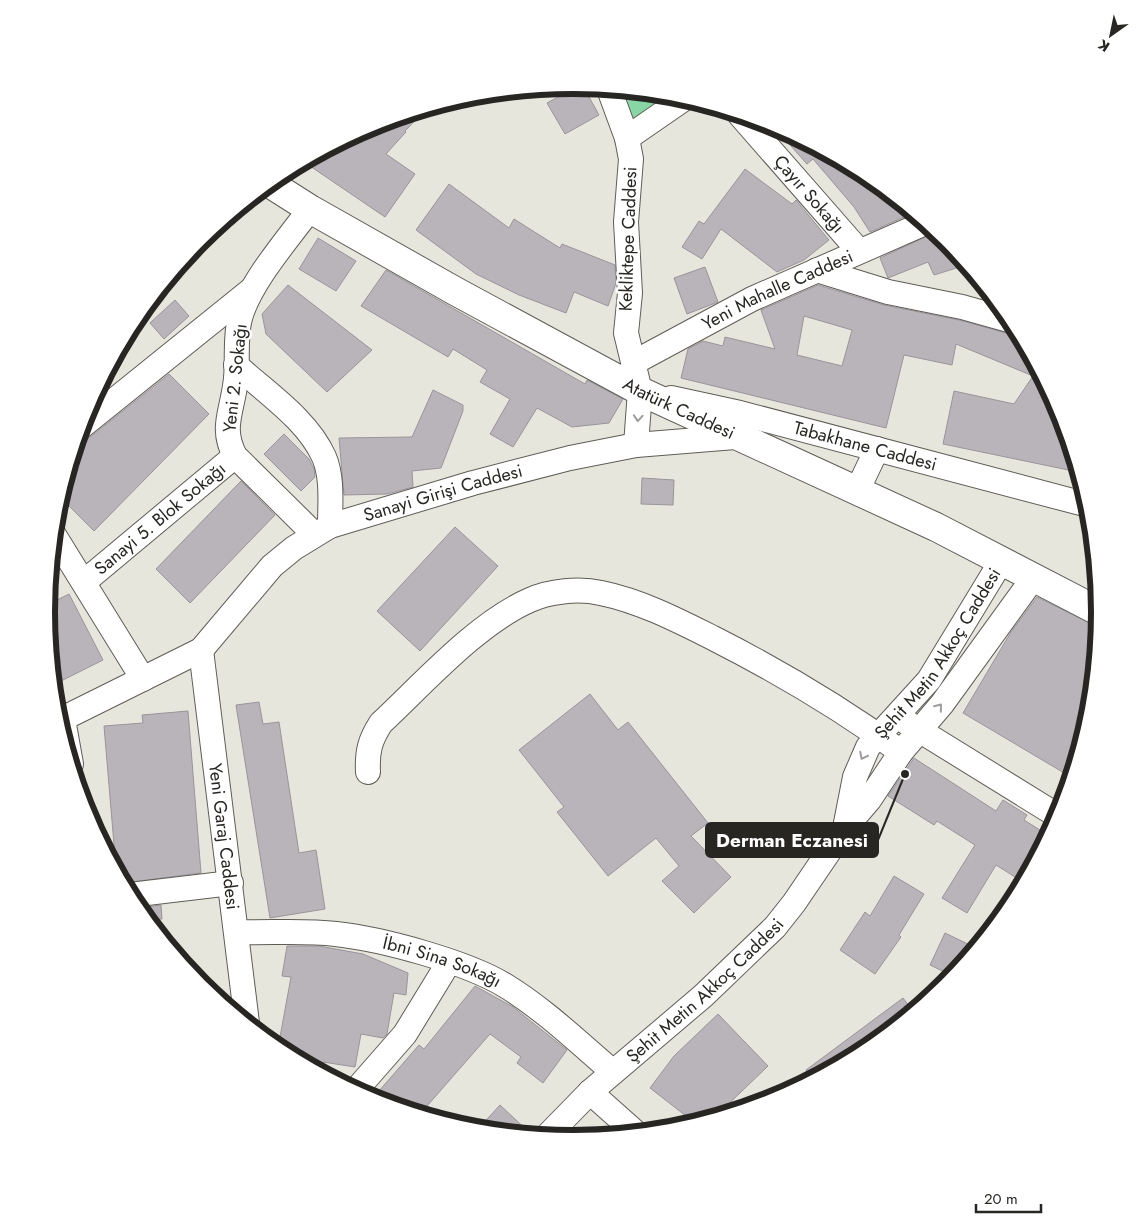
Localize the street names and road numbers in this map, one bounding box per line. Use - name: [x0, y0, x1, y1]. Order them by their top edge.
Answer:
- street label: Çayır Sokağı: [768, 149, 851, 239]
- street label: Kekliktepe Caddesi: [612, 166, 644, 312]
- street label: Yeni Mahalle Caddesi: [697, 243, 857, 337]
- street label: Yeni 2. Sokağı: [216, 322, 254, 434]
- street label: Atatürk Caddesi: [618, 371, 739, 446]
- street label: Tabakhane Caddesi: [791, 415, 940, 477]
- street label: Sanayi 5. Blok Sokağı: [89, 456, 231, 581]
- street label: Sanayi Girişi Caddesi: [360, 458, 525, 528]
- street label: Şehit Metin Akkoç Caddesi: [868, 563, 1007, 745]
- street label: Yeni Garaj Caddesi: [202, 762, 246, 911]
- street label: Şehit Metin Akkoç Caddesi: [620, 913, 790, 1069]
- street label: İbni Sina Sokağı: [380, 930, 506, 994]

